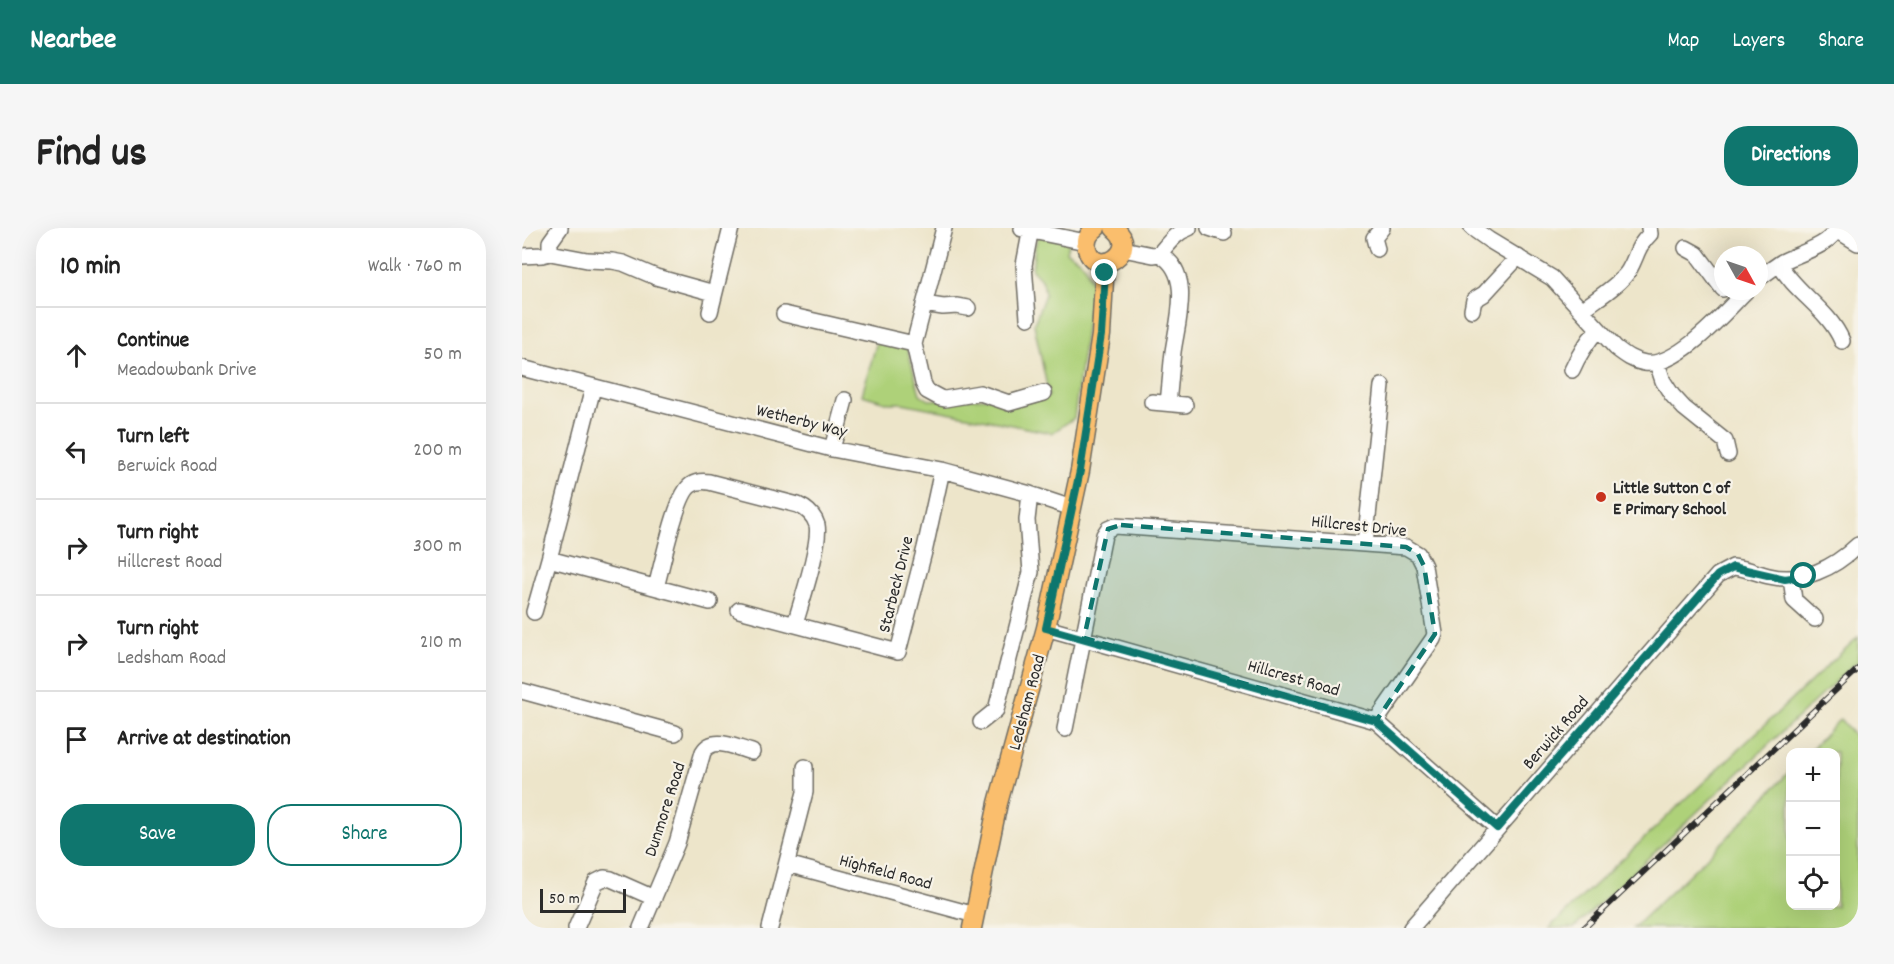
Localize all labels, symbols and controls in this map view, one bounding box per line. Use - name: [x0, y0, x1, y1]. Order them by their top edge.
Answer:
- text: Nearbee: [30, 22, 116, 62]
- text: Map: [1668, 27, 1699, 57]
- text: Layers: [1732, 27, 1785, 57]
- text: Share: [1818, 27, 1864, 57]
- text: Find us: [36, 126, 147, 186]
- button: Directions: [1724, 126, 1858, 186]
- north arrow: [1714, 246, 1768, 300]
- text: 10 min: [60, 249, 120, 286]
- text: Walk · 760 m: [368, 253, 462, 281]
- route end: [1091, 259, 1117, 285]
- text: Continue: [117, 326, 189, 357]
- icon: ahead: [60, 339, 93, 372]
- text: 50 m: [424, 341, 462, 369]
- text: Meadowbank Drive: [117, 357, 257, 385]
- street label: Wetherby Way: [753, 399, 850, 446]
- text: Turn left: [117, 422, 189, 453]
- icon: left: [60, 435, 93, 468]
- text: 200 m: [413, 437, 462, 465]
- text: Berwick Road: [117, 453, 217, 481]
- place label: Little Sutton C of E Primary School: [1613, 477, 1732, 523]
- marker: Little Sutton C of E Primary School: [1594, 490, 1608, 504]
- street label: Hillcrest Drive: [1310, 510, 1408, 545]
- text: Turn right: [117, 518, 199, 549]
- icon: right: [60, 531, 93, 564]
- text: 300 m: [413, 533, 462, 561]
- street label: Starbeck Drive: [873, 534, 922, 636]
- text: Hillcrest Road: [117, 549, 222, 577]
- route start: [1790, 562, 1816, 588]
- text: Turn right: [117, 614, 199, 645]
- icon: right: [60, 627, 93, 660]
- text: 210 m: [420, 629, 462, 657]
- text: Ledsham Road: [117, 645, 226, 673]
- street label: Ledsham Road: [1004, 652, 1053, 753]
- street label: Hillcrest Road: [1244, 654, 1342, 705]
- street label: Berwick Road: [1518, 691, 1596, 776]
- icon: arrive: [60, 723, 93, 756]
- text: Arrive at destination: [117, 724, 291, 755]
- map controls: [1786, 748, 1840, 910]
- button: +: [1786, 748, 1840, 802]
- street label: Dunmore Road: [639, 759, 693, 860]
- button: −: [1786, 802, 1840, 856]
- button: Save: [60, 804, 255, 866]
- button: Share: [267, 804, 462, 866]
- street label: Highfield Road: [836, 849, 935, 898]
- button: locate: [1786, 856, 1840, 910]
- scale bar: [540, 886, 626, 914]
- text: 50 m: [549, 888, 580, 911]

